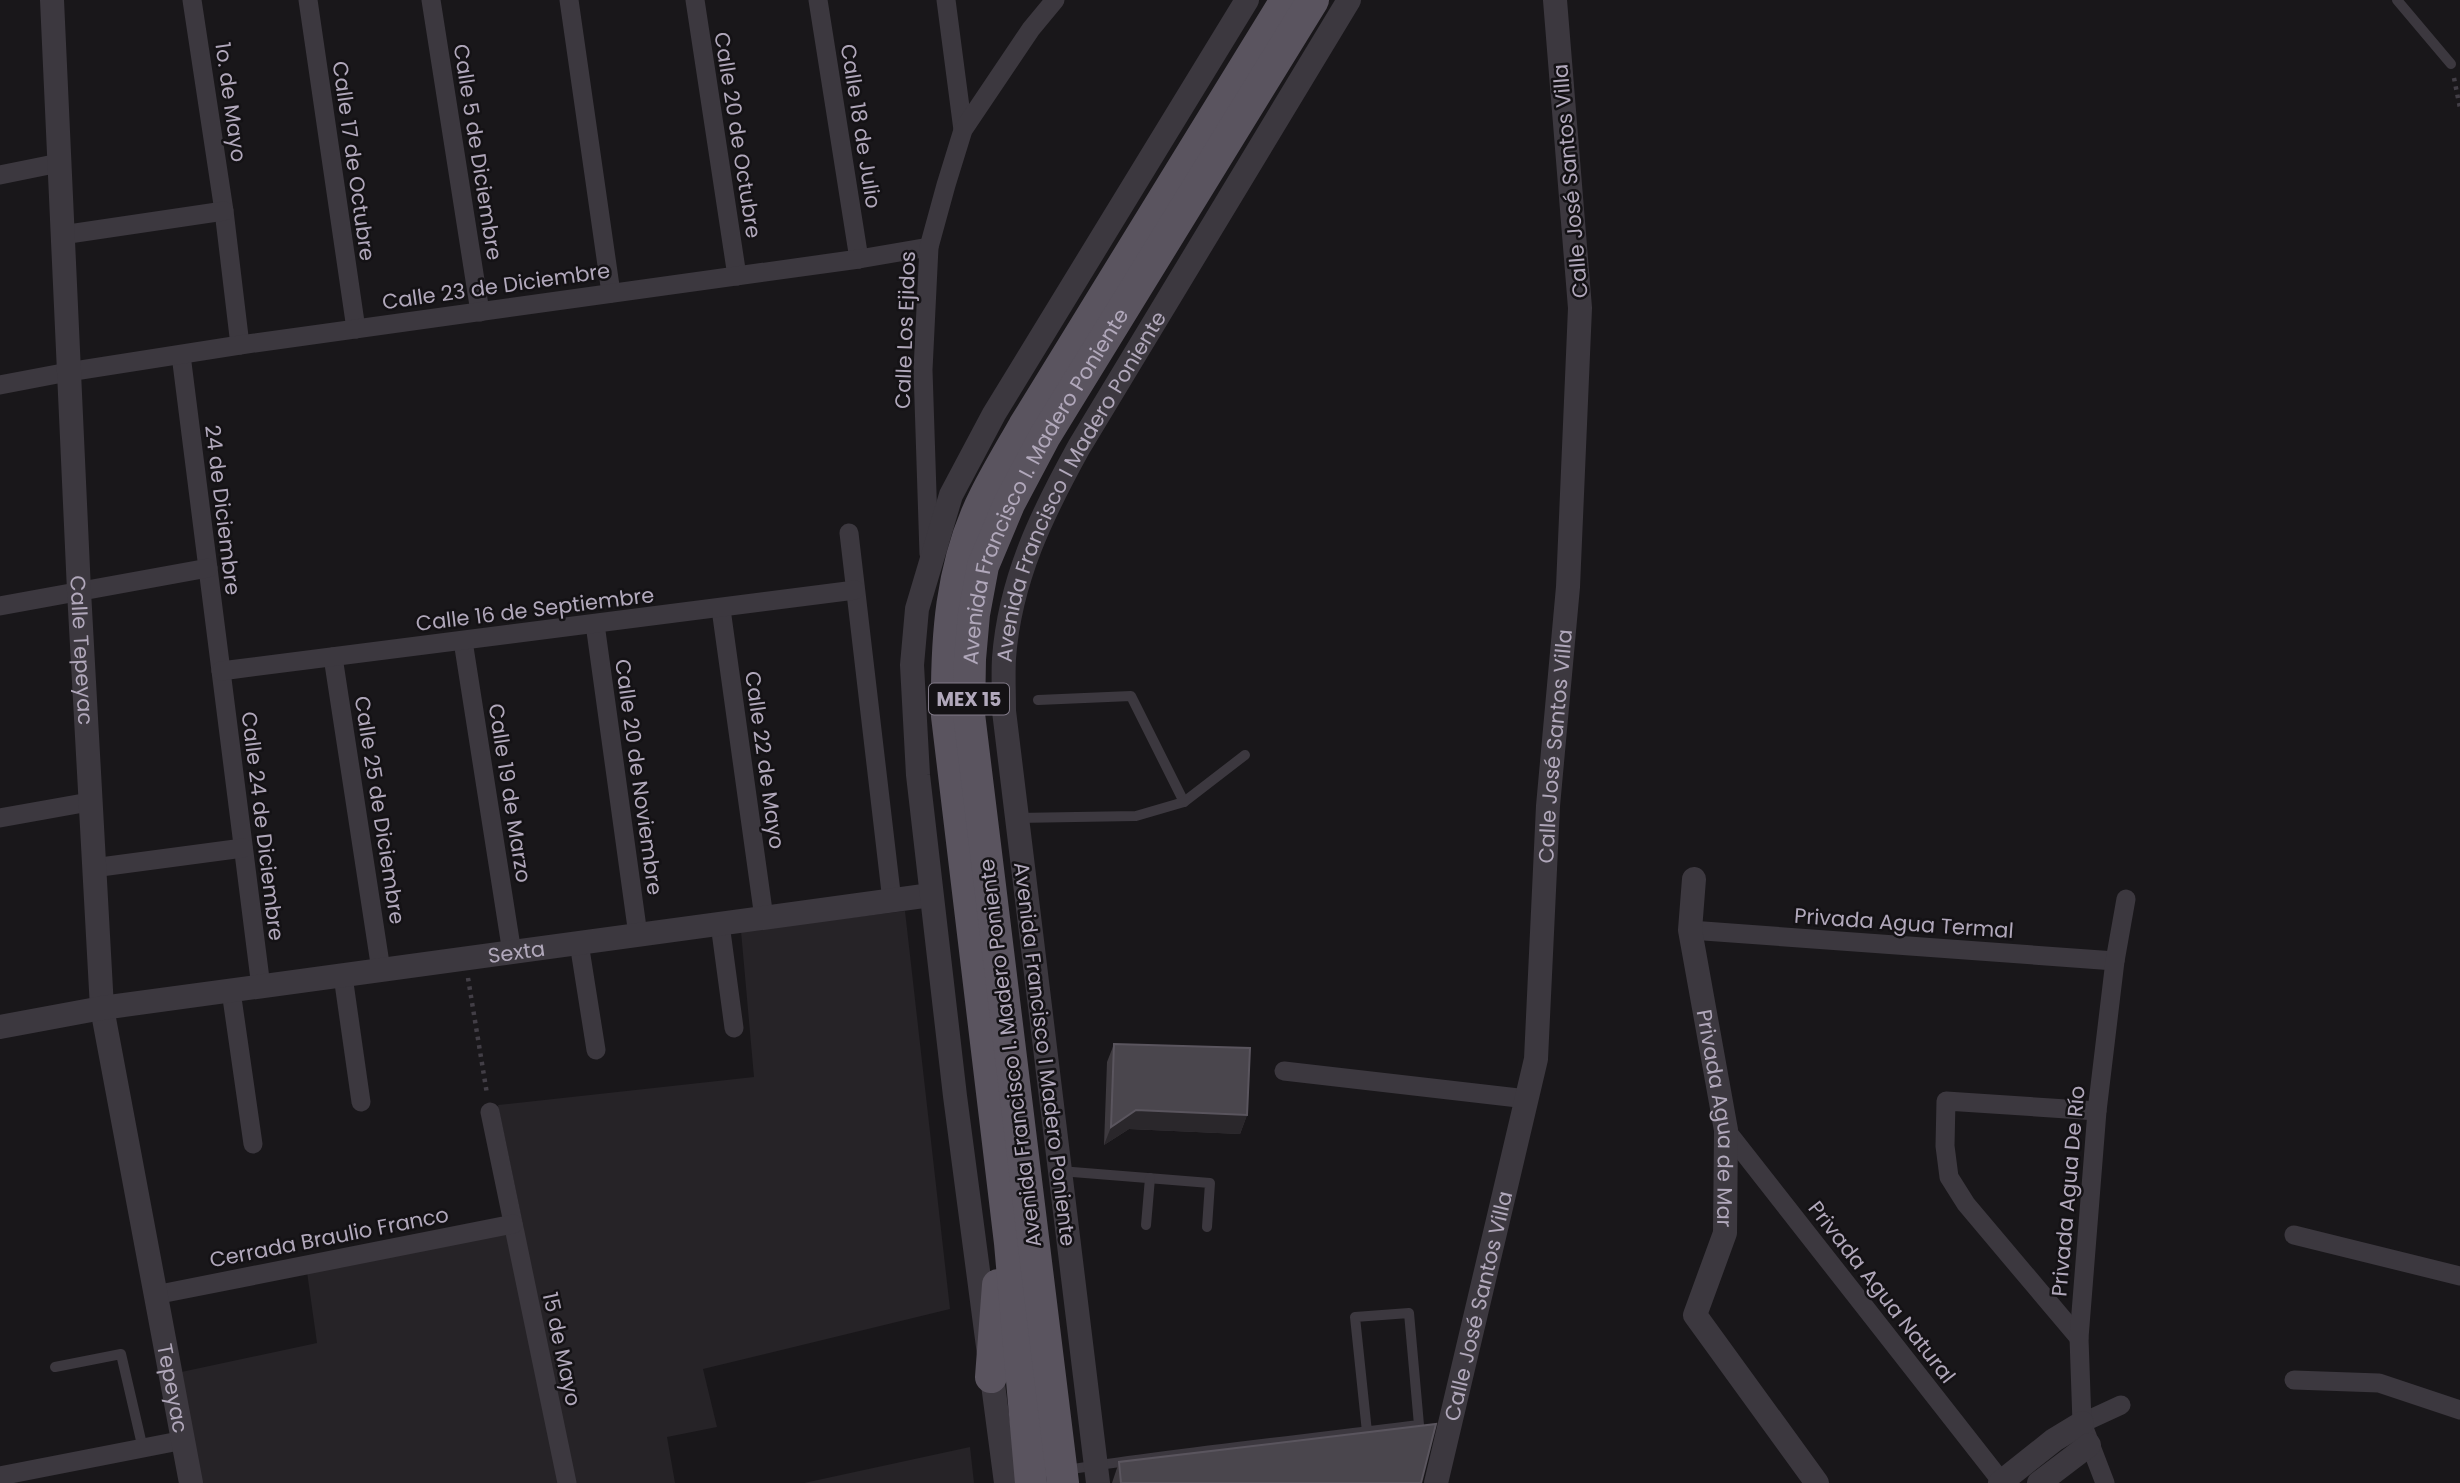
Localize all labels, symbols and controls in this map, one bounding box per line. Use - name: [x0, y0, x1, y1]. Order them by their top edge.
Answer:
- street label: Calle 20 de Octubre: [707, 30, 769, 240]
- street label: 1o. de Mayo: [208, 40, 254, 164]
- street label: Calle 5 de Diciembre: [447, 42, 509, 262]
- street label: Calle 18 de Julio: [834, 42, 888, 210]
- street label: Calle 17 de Octubre: [326, 59, 382, 263]
- street label: Calle José Santos Villa: [1545, 63, 1595, 299]
- street label: Calle Los Ejidos: [888, 250, 922, 410]
- street label: Calle 23 de Diciembre: [380, 256, 612, 316]
- street label: Avenida Francisco I. Madero Poniente: [955, 302, 1135, 666]
- street label: Avenida Francisco I Madero Poniente: [989, 305, 1173, 663]
- street label: 24 de Diciembre: [198, 423, 248, 597]
- street label: Calle Tepeyac: [64, 575, 101, 726]
- street label: Calle 16 de Septiembre: [414, 580, 656, 638]
- street label: Calle José Santos Villa: [1531, 628, 1579, 864]
- street label: Calle 20 de Noviembre: [608, 657, 670, 897]
- street label: Calle 22 de Mayo: [738, 669, 792, 851]
- road number: MEX 15: [929, 684, 1009, 714]
- street label: Calle 25 de Diciembre: [348, 694, 412, 926]
- street label: Calle 19 de Marzo: [482, 701, 538, 885]
- street label: Calle 24 de Diciembre: [235, 710, 291, 942]
- street label: Avenida Francisco I. Madero Poniente: [972, 857, 1048, 1249]
- street label: Avenida Francisco I Madero Poniente: [1007, 860, 1083, 1248]
- street label: Privada Agua Termal: [1793, 901, 2015, 945]
- street label: Sexta: [486, 933, 547, 970]
- street label: Privada Agua de Mar: [1690, 1007, 1741, 1228]
- street label: Privada Agua De Río: [2044, 1084, 2092, 1298]
- street label: Calle José Santos Villa: [1437, 1188, 1519, 1424]
- street label: Privada Agua Natural: [1802, 1195, 1962, 1389]
- street label: Cerrada Braulio Franco: [207, 1200, 451, 1274]
- street label: 15 de Mayo: [536, 1289, 588, 1409]
- street label: Tepeyac: [151, 1341, 196, 1435]

